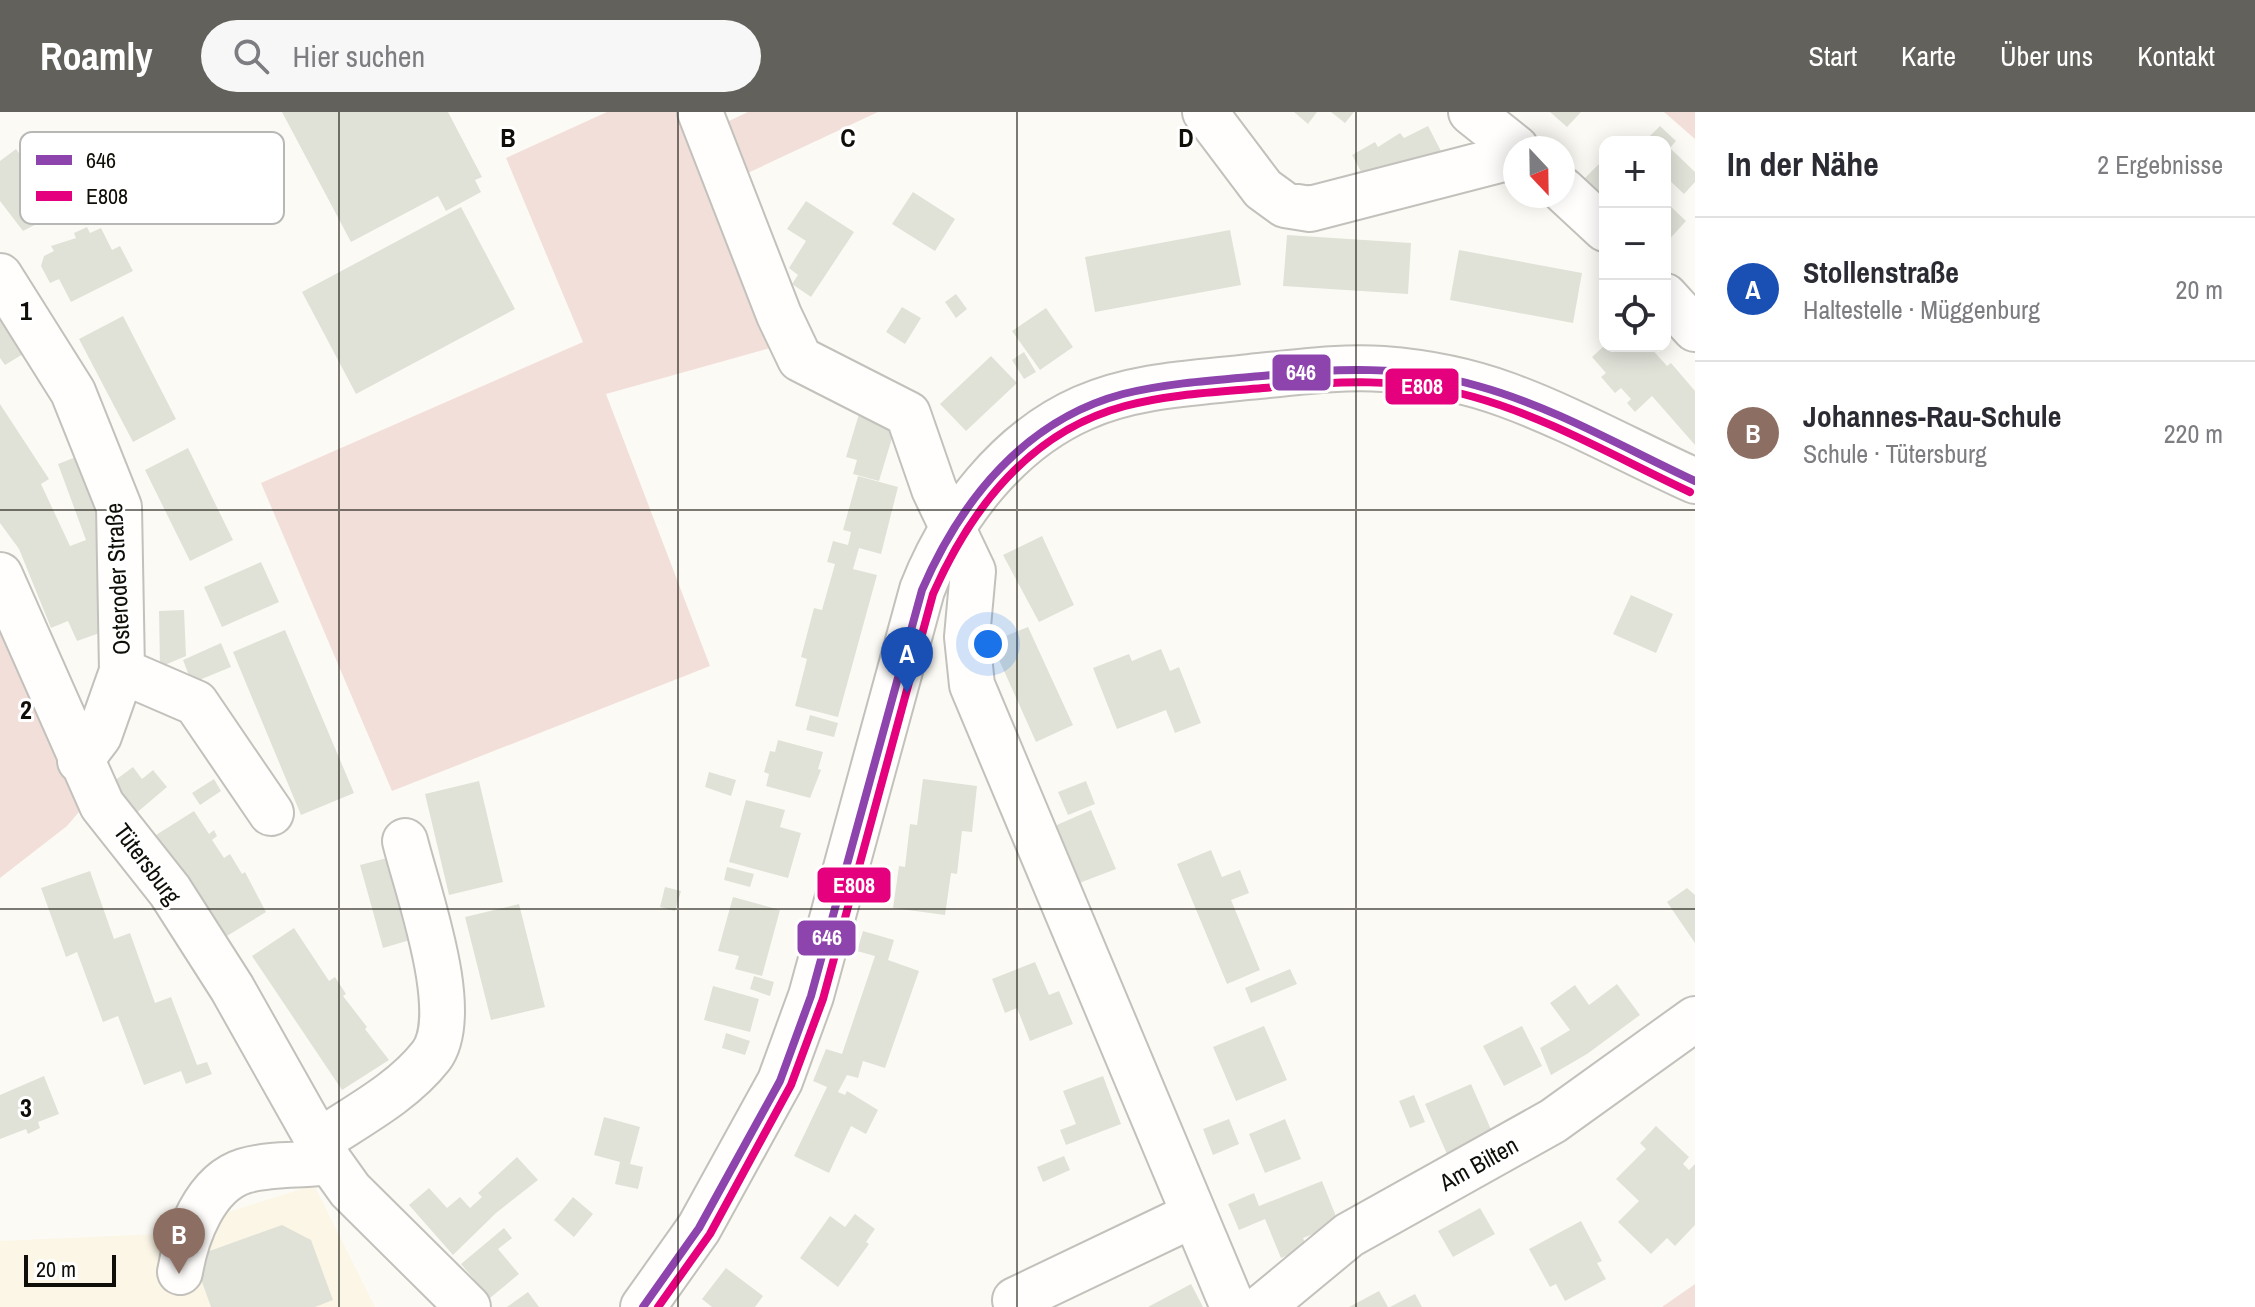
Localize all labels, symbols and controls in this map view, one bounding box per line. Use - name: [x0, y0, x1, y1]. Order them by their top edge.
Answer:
- search box: [201, 20, 761, 92]
- text: Roamly: [40, 31, 153, 82]
- icon: search: [229, 34, 273, 78]
- text: Hier suchen: [293, 36, 425, 76]
- text: Start: [1809, 37, 1857, 75]
- text: Karte: [1901, 37, 1956, 75]
- text: Über uns: [2000, 37, 2093, 75]
- text: Kontakt: [2137, 37, 2215, 75]
- text: B: [500, 120, 516, 155]
- text: C: [840, 120, 856, 155]
- text: D: [1178, 120, 1194, 155]
- legend: [20, 132, 284, 224]
- north arrow: [1503, 136, 1575, 208]
- map controls: [1599, 136, 1671, 352]
- button: +: [1599, 136, 1671, 208]
- text: In der Nähe: [1727, 141, 1879, 187]
- text: 646: [86, 145, 116, 175]
- text: 2 Ergebnisse: [2097, 147, 2223, 182]
- text: E808: [86, 181, 128, 211]
- button: −: [1599, 208, 1671, 280]
- text: Stollenstraße: [1803, 252, 1959, 292]
- text: A: [1745, 272, 1761, 307]
- text: 20 m: [2176, 272, 2223, 307]
- button: locate: [1599, 280, 1671, 352]
- text: Haltestelle · Müggenburg: [1803, 292, 2040, 327]
- text: 1: [20, 293, 32, 328]
- line badge: 646: [1271, 353, 1332, 392]
- text: 646: [1286, 357, 1316, 387]
- line badge: E808: [1384, 367, 1460, 406]
- text: E808: [1401, 371, 1443, 401]
- text: Johannes-Rau-Schule: [1803, 396, 2061, 436]
- text: B: [1745, 416, 1761, 451]
- text: 220 m: [2164, 416, 2223, 451]
- text: Schule · Tütersburg: [1803, 436, 1987, 471]
- street label: Osteroder Straße: [97, 502, 137, 656]
- your location: [968, 624, 1008, 664]
- pin: A: [881, 627, 933, 693]
- text: 2: [20, 692, 32, 727]
- street label: Tütersburg: [107, 816, 189, 910]
- line badge: E808: [816, 866, 892, 904]
- text: E808: [833, 870, 875, 900]
- line badge: 646: [796, 919, 857, 957]
- text: 646: [812, 922, 842, 952]
- text: 3: [20, 1090, 32, 1125]
- street label: Am Bilten: [1433, 1128, 1524, 1198]
- pin: B: [153, 1208, 205, 1274]
- scale bar: [24, 1251, 116, 1287]
- text: 20 m: [36, 1254, 76, 1284]

